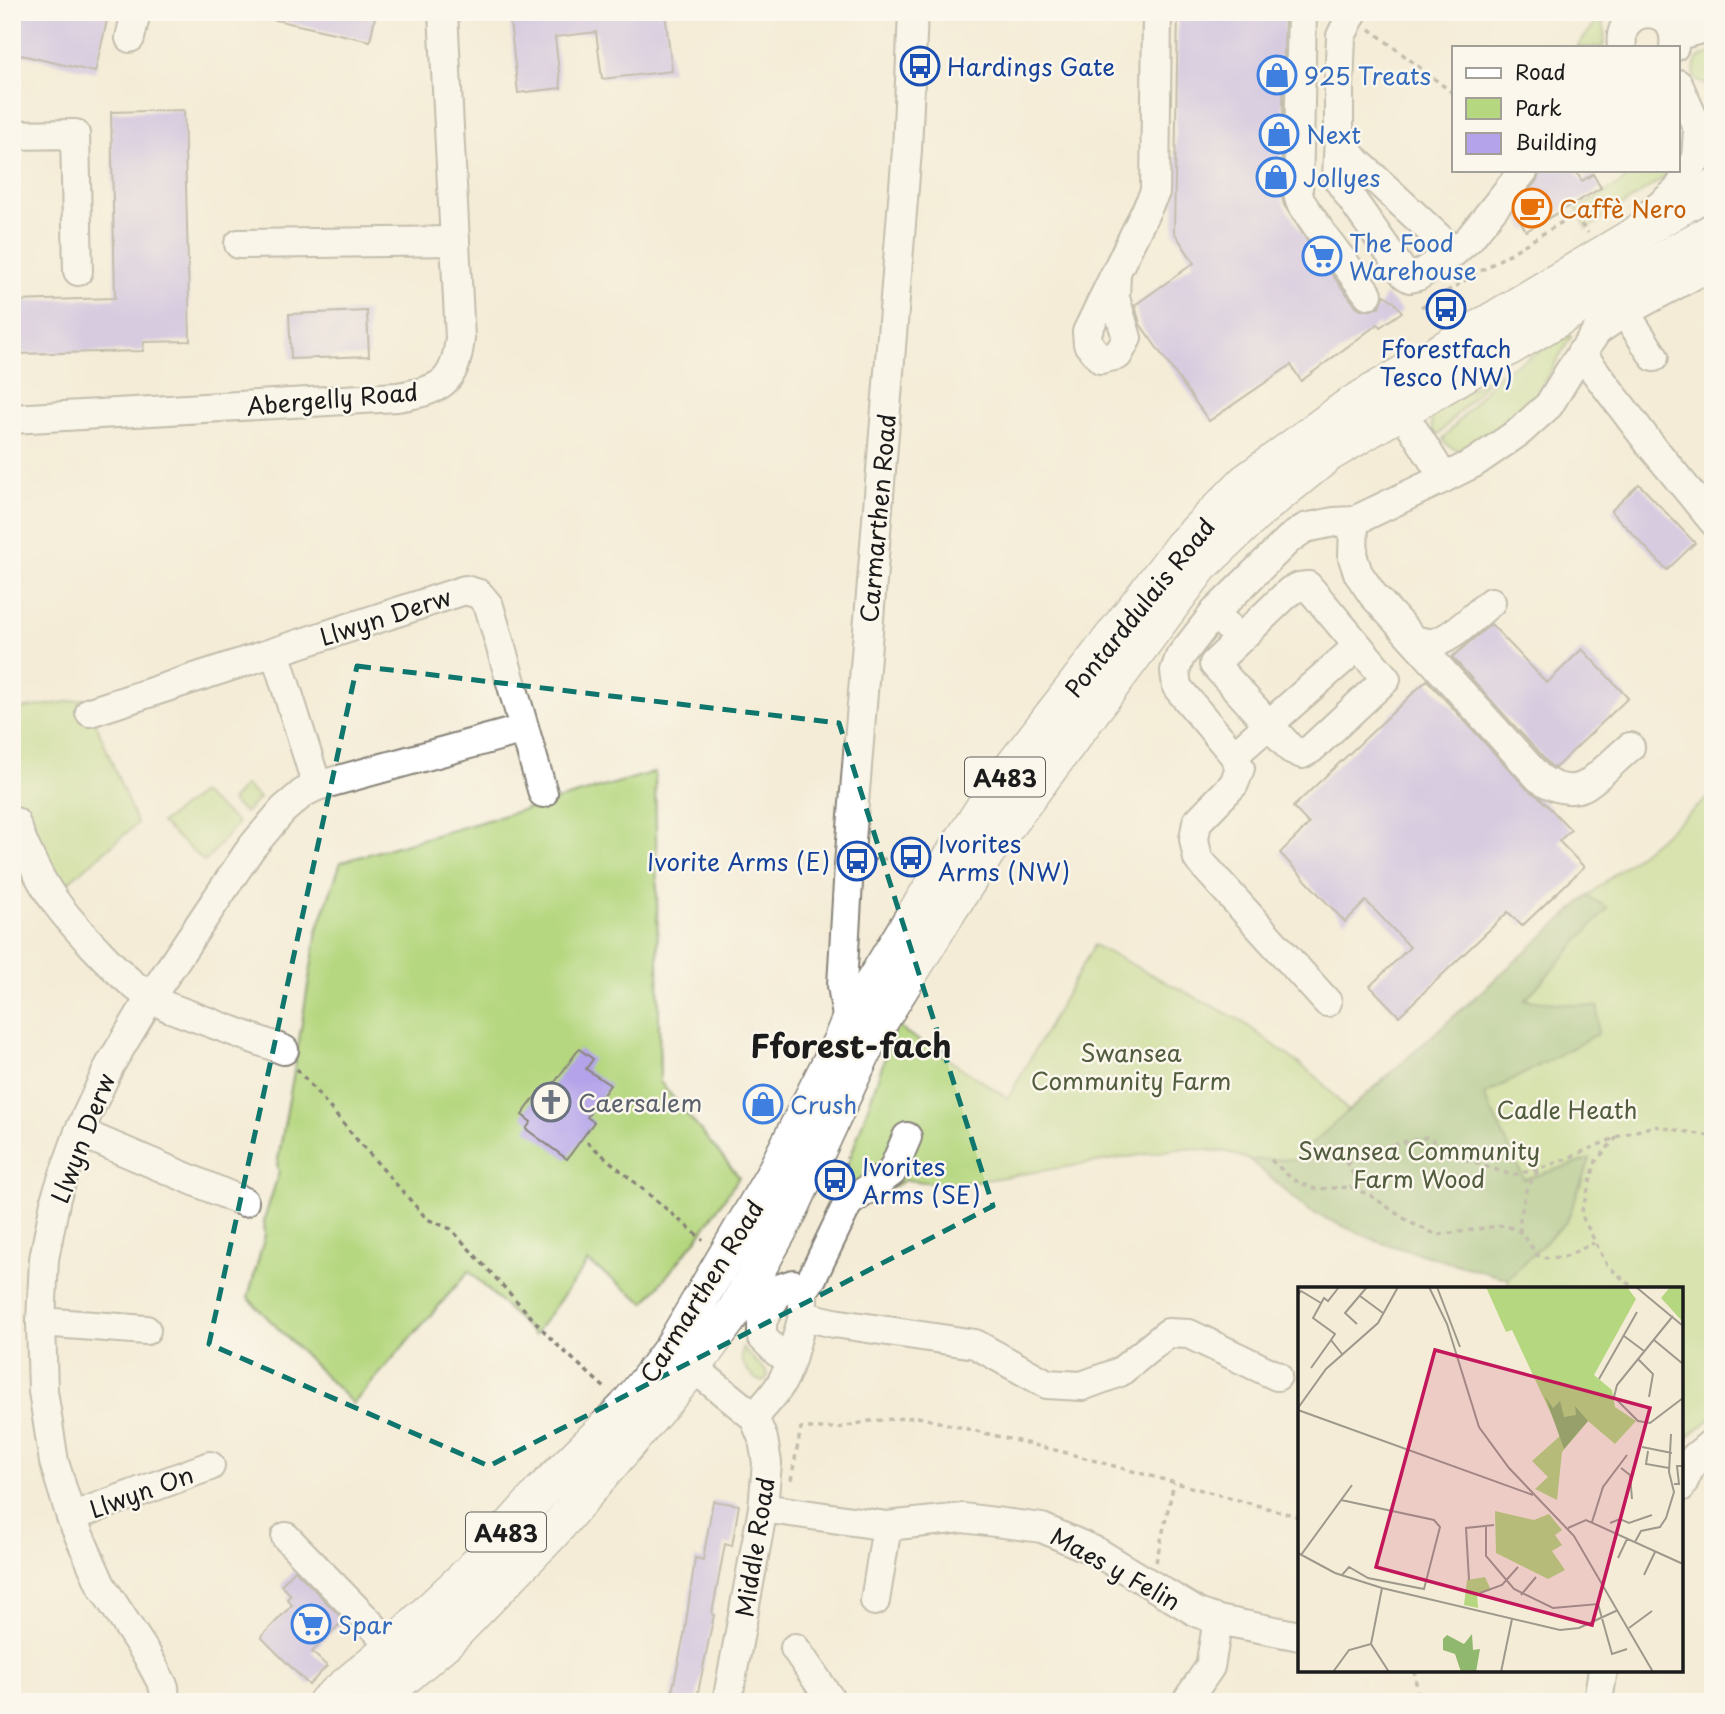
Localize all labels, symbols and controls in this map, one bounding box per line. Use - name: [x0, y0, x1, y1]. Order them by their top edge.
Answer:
- bus stop icon: Hardings Gate: [899, 45, 941, 87]
- legend: [1452, 46, 1680, 172]
- place label: Hardings Gate: [947, 48, 1115, 84]
- shop icon: 925 Treats: [1256, 54, 1298, 96]
- text: Road: [1515, 55, 1566, 87]
- place label: 925 Treats: [1304, 57, 1431, 93]
- text: Park: [1515, 91, 1562, 123]
- shop icon: Next: [1258, 113, 1300, 155]
- place label: Next: [1306, 116, 1361, 152]
- text: Building: [1515, 125, 1597, 157]
- shop icon: Jollyes: [1255, 156, 1297, 198]
- place label: Jollyes: [1303, 159, 1380, 195]
- cafe icon: Caffè Nero: [1511, 187, 1553, 229]
- place label: Caffè Nero: [1559, 190, 1687, 226]
- place label: The Food Warehouse: [1349, 224, 1477, 288]
- supermarket icon: The Food Warehouse: [1301, 235, 1343, 277]
- bus stop icon: Fforestfach Tesco (NW): [1425, 288, 1467, 330]
- place label: Fforestfach Tesco (NW): [1379, 330, 1513, 394]
- street label: Abergelly Road: [245, 373, 419, 423]
- street label: Carmarthen Road: [850, 412, 904, 624]
- street label: Pontarddulais Road: [1055, 510, 1223, 704]
- street label: Llwyn Derw: [315, 578, 456, 654]
- road number: A483: [965, 758, 1045, 796]
- place label: Ivorites Arms (NW): [938, 825, 1070, 889]
- bus stop icon: Ivorites Arms (NW): [890, 836, 932, 878]
- bus stop icon: Ivorite Arms (E): [836, 840, 878, 882]
- place label: Ivorite Arms (E): [647, 843, 830, 879]
- district label: Fforest-fach: [750, 1021, 952, 1069]
- park label: Swansea Community Farm: [1031, 1034, 1231, 1098]
- street label: Llwyn Derw: [41, 1067, 123, 1208]
- church icon: Caersalem: [530, 1081, 572, 1123]
- shop icon: Crush: [742, 1083, 784, 1125]
- place label: Caersalem: [578, 1084, 702, 1120]
- place label: Crush: [790, 1086, 857, 1122]
- park label: Cadle Heath: [1497, 1091, 1637, 1127]
- park label: Swansea Community Farm Wood: [1298, 1132, 1540, 1196]
- place label: Ivorites Arms (SE): [862, 1148, 981, 1212]
- bus stop icon: Ivorites Arms (SE): [814, 1159, 856, 1201]
- street label: Carmarthen Road: [630, 1193, 772, 1389]
- inset map: [1298, 1287, 1683, 1672]
- street label: Llwyn On: [84, 1456, 198, 1526]
- street label: Middle Road: [725, 1474, 783, 1620]
- road number: A483: [466, 1512, 546, 1552]
- street label: Maes y Felin: [1044, 1517, 1188, 1619]
- supermarket icon: Spar: [290, 1603, 332, 1645]
- place label: Spar: [338, 1606, 392, 1642]

